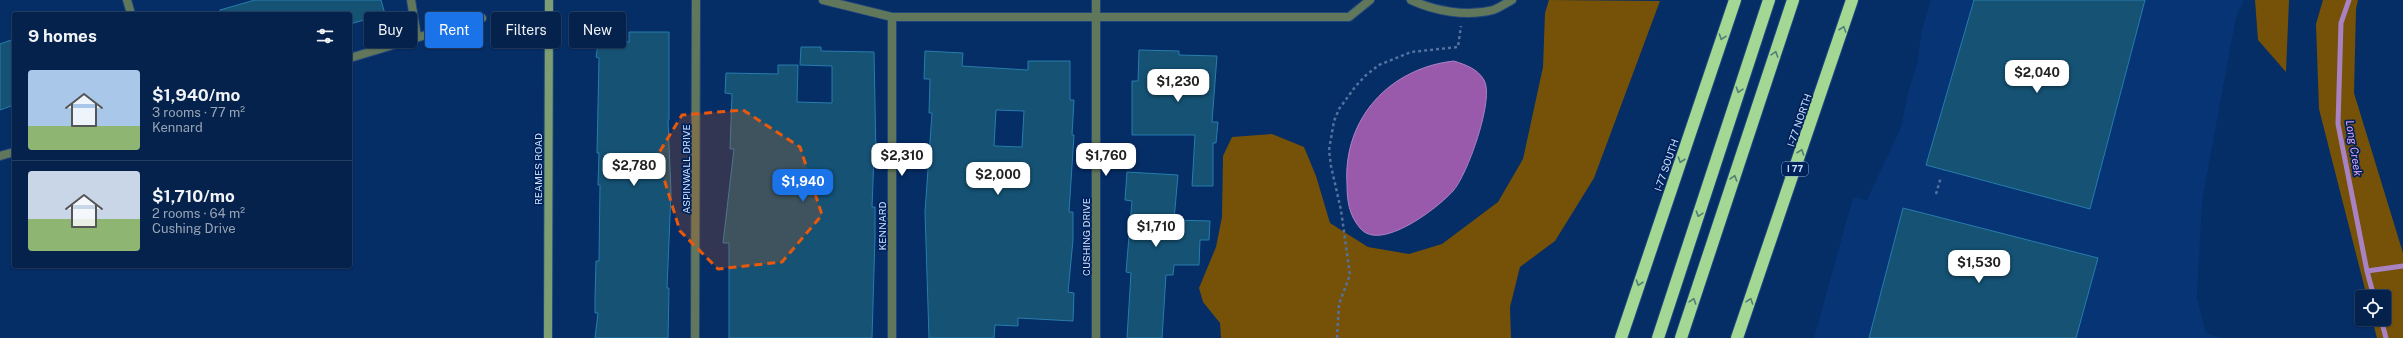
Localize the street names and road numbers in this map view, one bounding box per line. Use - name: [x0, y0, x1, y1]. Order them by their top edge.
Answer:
- street label: I-77 NORTH: [1784, 92, 1814, 148]
- street label: ASPINWALL DRIVE: [680, 124, 692, 214]
- street label: REAMES ROAD: [532, 133, 544, 205]
- street label: I-77 SOUTH: [1651, 137, 1681, 193]
- road number: I 77: [1782, 162, 1808, 176]
- street label: CUSHING DRIVE: [1080, 198, 1092, 276]
- street label: KENNARD: [876, 201, 888, 250]

